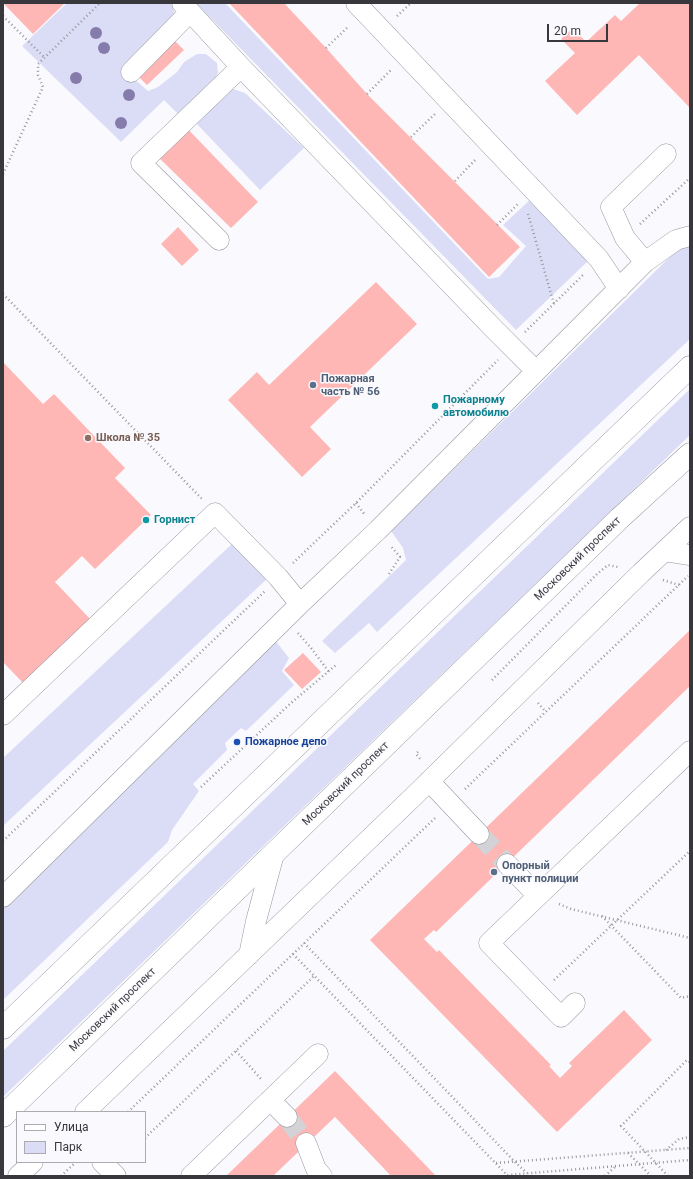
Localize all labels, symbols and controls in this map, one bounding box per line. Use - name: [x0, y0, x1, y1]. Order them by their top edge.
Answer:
- scale bar: [549, 16, 610, 42]
- text: 20 m: [554, 24, 581, 38]
- place label: Пожарная часть № 56: [321, 372, 380, 398]
- marker: Пожарная часть № 56: [308, 380, 318, 390]
- place label: Пожарному автомобилю: [443, 393, 509, 419]
- marker: Пожарному автомобилю: [430, 401, 440, 411]
- place label: Школа № 35: [96, 431, 160, 445]
- marker: Школа № 35: [83, 433, 93, 443]
- place label: Горнист: [154, 513, 195, 527]
- street label: Московский проспект: [532, 514, 624, 604]
- marker: Горнист: [141, 515, 151, 525]
- place label: Пожарное депо: [245, 735, 327, 749]
- marker: Пожарное депо: [232, 737, 242, 747]
- street label: Московский проспект: [300, 739, 392, 829]
- place label: Опорный пункт полиции: [502, 859, 579, 885]
- marker: Опорный пункт полиции: [489, 867, 499, 877]
- street label: Московский проспект: [67, 965, 159, 1055]
- legend: [16, 1111, 146, 1163]
- text: Улица: [54, 1120, 89, 1134]
- text: Парк: [54, 1140, 82, 1154]

